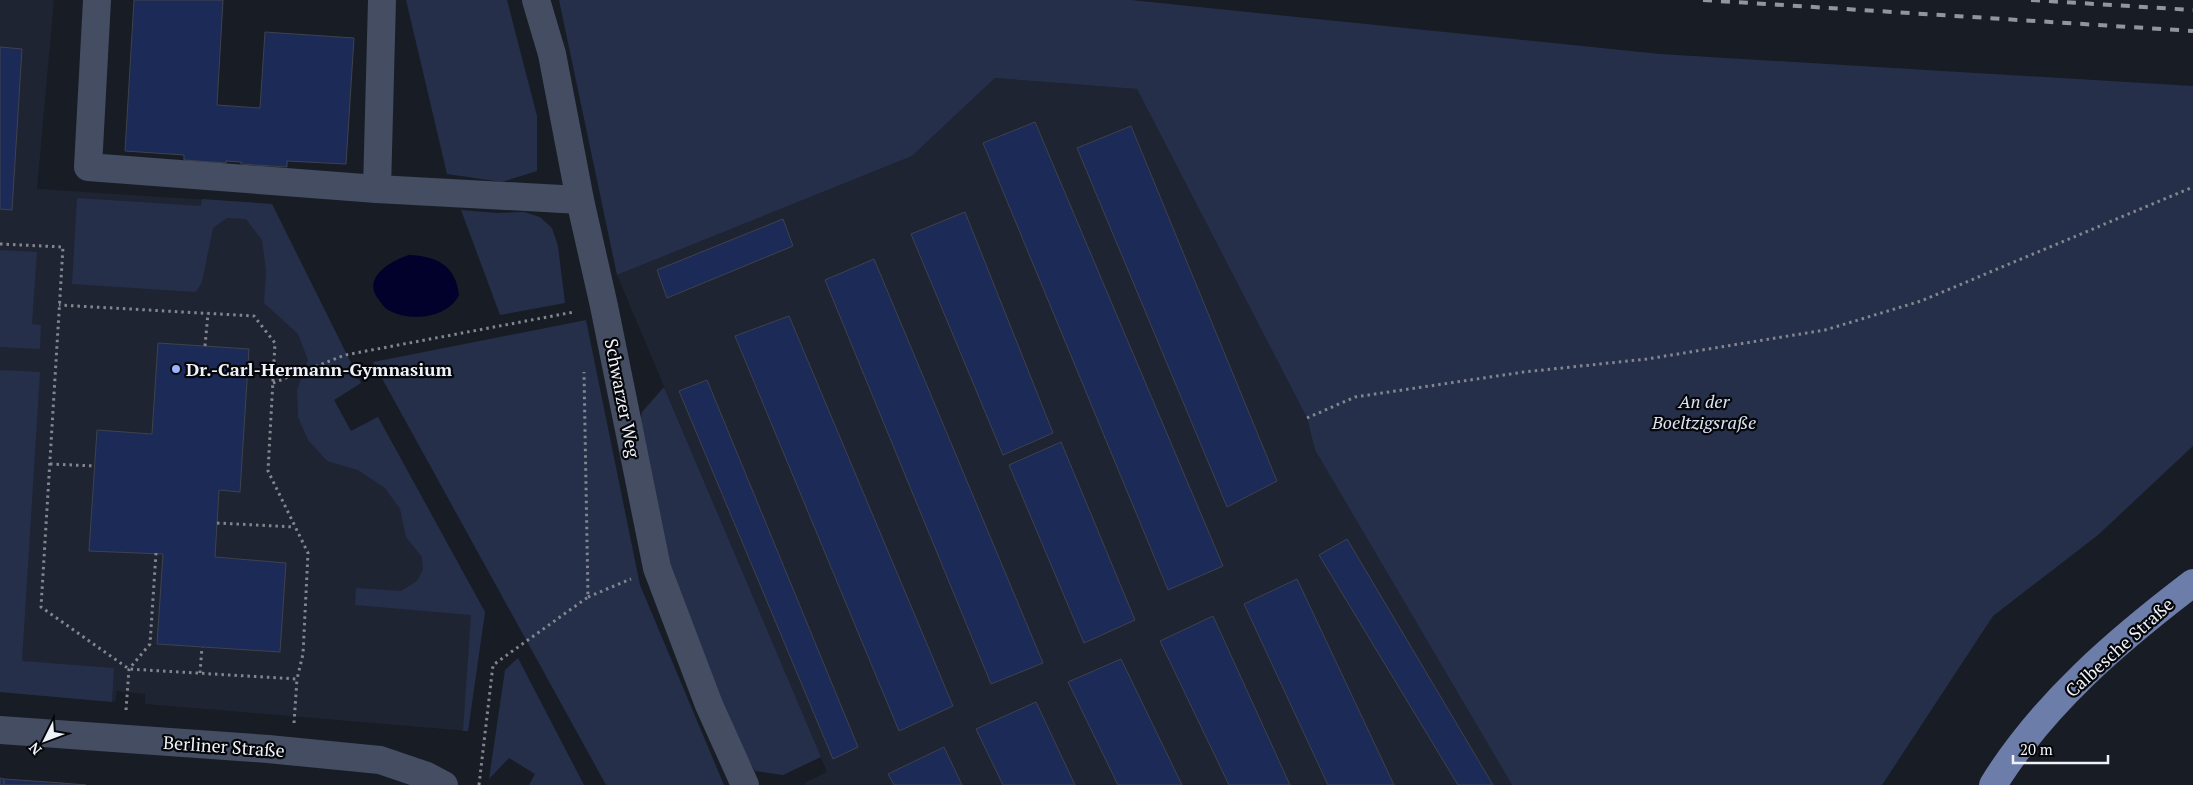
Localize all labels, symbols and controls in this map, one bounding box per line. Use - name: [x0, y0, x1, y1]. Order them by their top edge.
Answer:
- street label: Schwarzer Weg: [600, 336, 646, 460]
- place label: Dr.-Carl-Hermann-Gymnasium: [186, 357, 452, 381]
- marker: Dr.-Carl-Hermann-Gymnasium: [170, 363, 182, 375]
- park label: An der Boeltzigsraße: [1651, 389, 1756, 434]
- street label: Calbesche Straße: [2060, 592, 2178, 702]
- north arrow: [20, 715, 70, 765]
- street label: Berliner Straße: [162, 730, 286, 762]
- scale bar: [2013, 732, 2108, 764]
- text: N: [24, 738, 46, 759]
- text: 20 m: [2020, 739, 2053, 759]

